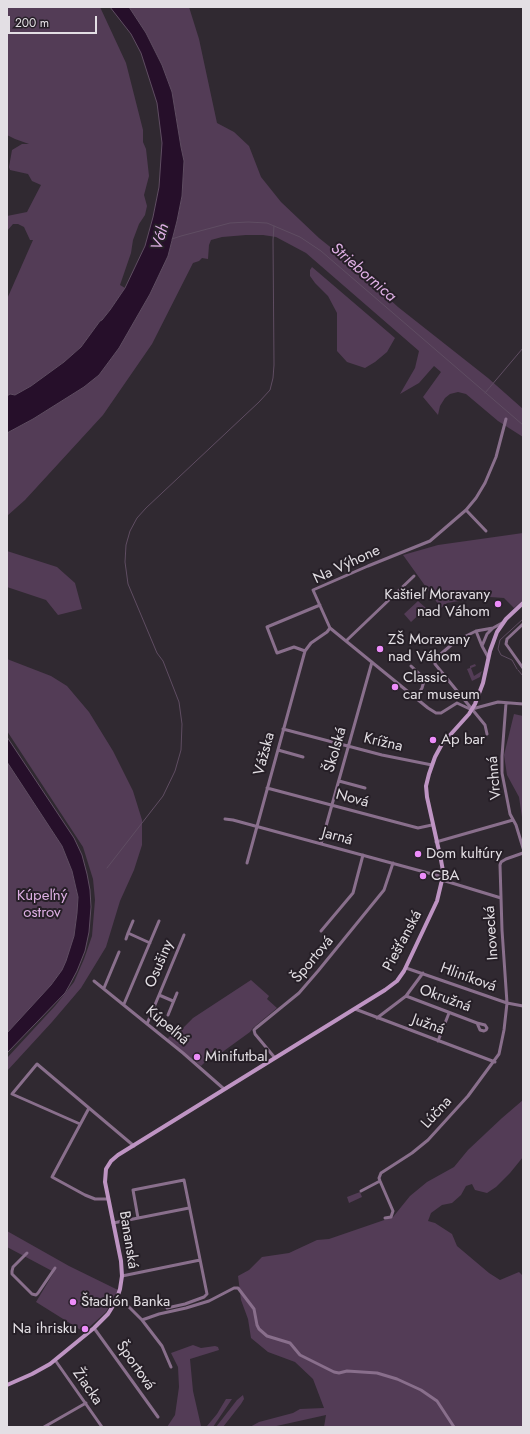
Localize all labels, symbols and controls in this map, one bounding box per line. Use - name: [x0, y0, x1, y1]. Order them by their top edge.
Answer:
- scale bar: [10, 8, 99, 34]
- text: 200 m: [15, 14, 49, 32]
- water label: Váh: [148, 221, 174, 253]
- water label: Striebornica: [326, 239, 400, 307]
- street label: Na Výhone: [311, 542, 383, 588]
- place label: Kaštieľ Moravany nad Váhom: [384, 586, 490, 621]
- marker: Kaštieľ Moravany nad Váhom: [493, 599, 503, 609]
- place label: ZŠ Moravany nad Váhom: [388, 631, 470, 666]
- marker: ZŠ Moravany nad Váhom: [375, 644, 385, 654]
- place label: Classic car museum: [403, 669, 480, 704]
- marker: Classic car museum: [390, 682, 400, 692]
- street label: Školská: [321, 725, 351, 775]
- street label: Vážska: [251, 730, 279, 778]
- street label: Krížna: [362, 730, 404, 756]
- place label: Ap bar: [441, 731, 485, 749]
- marker: Ap bar: [428, 735, 438, 745]
- street label: Vrchná: [484, 755, 506, 801]
- street label: Nová: [334, 786, 370, 812]
- street label: Jarná: [320, 824, 354, 850]
- place label: Dom kultúry: [426, 845, 502, 863]
- marker: Dom kultúry: [413, 849, 423, 859]
- place label: CBA: [431, 867, 459, 885]
- marker: CBA: [418, 871, 428, 881]
- park label: Kúpeľný ostrov: [17, 887, 67, 922]
- street label: Inovecká: [481, 905, 503, 961]
- street label: Piešťanská: [380, 908, 426, 974]
- street label: Športová: [288, 933, 338, 987]
- street label: Osušiny: [142, 937, 178, 991]
- street label: Hliníková: [438, 960, 498, 996]
- street label: Okružná: [417, 981, 473, 1017]
- street label: Kúpeľná: [142, 1003, 192, 1049]
- street label: Južná: [409, 1011, 447, 1039]
- place label: Minifutbal: [205, 1048, 268, 1066]
- marker: Minifutbal: [192, 1052, 202, 1062]
- street label: Lúčna: [418, 1093, 456, 1133]
- street label: Bananská: [115, 1210, 141, 1270]
- place label: Štadión Banka: [81, 1293, 170, 1311]
- marker: Štadión Banka: [68, 1297, 78, 1307]
- place label: Na ihrisku: [12, 1320, 77, 1338]
- marker: Na ihrisku: [80, 1324, 90, 1334]
- street label: Športová: [112, 1338, 158, 1394]
- street label: Žiacka: [68, 1365, 106, 1409]

